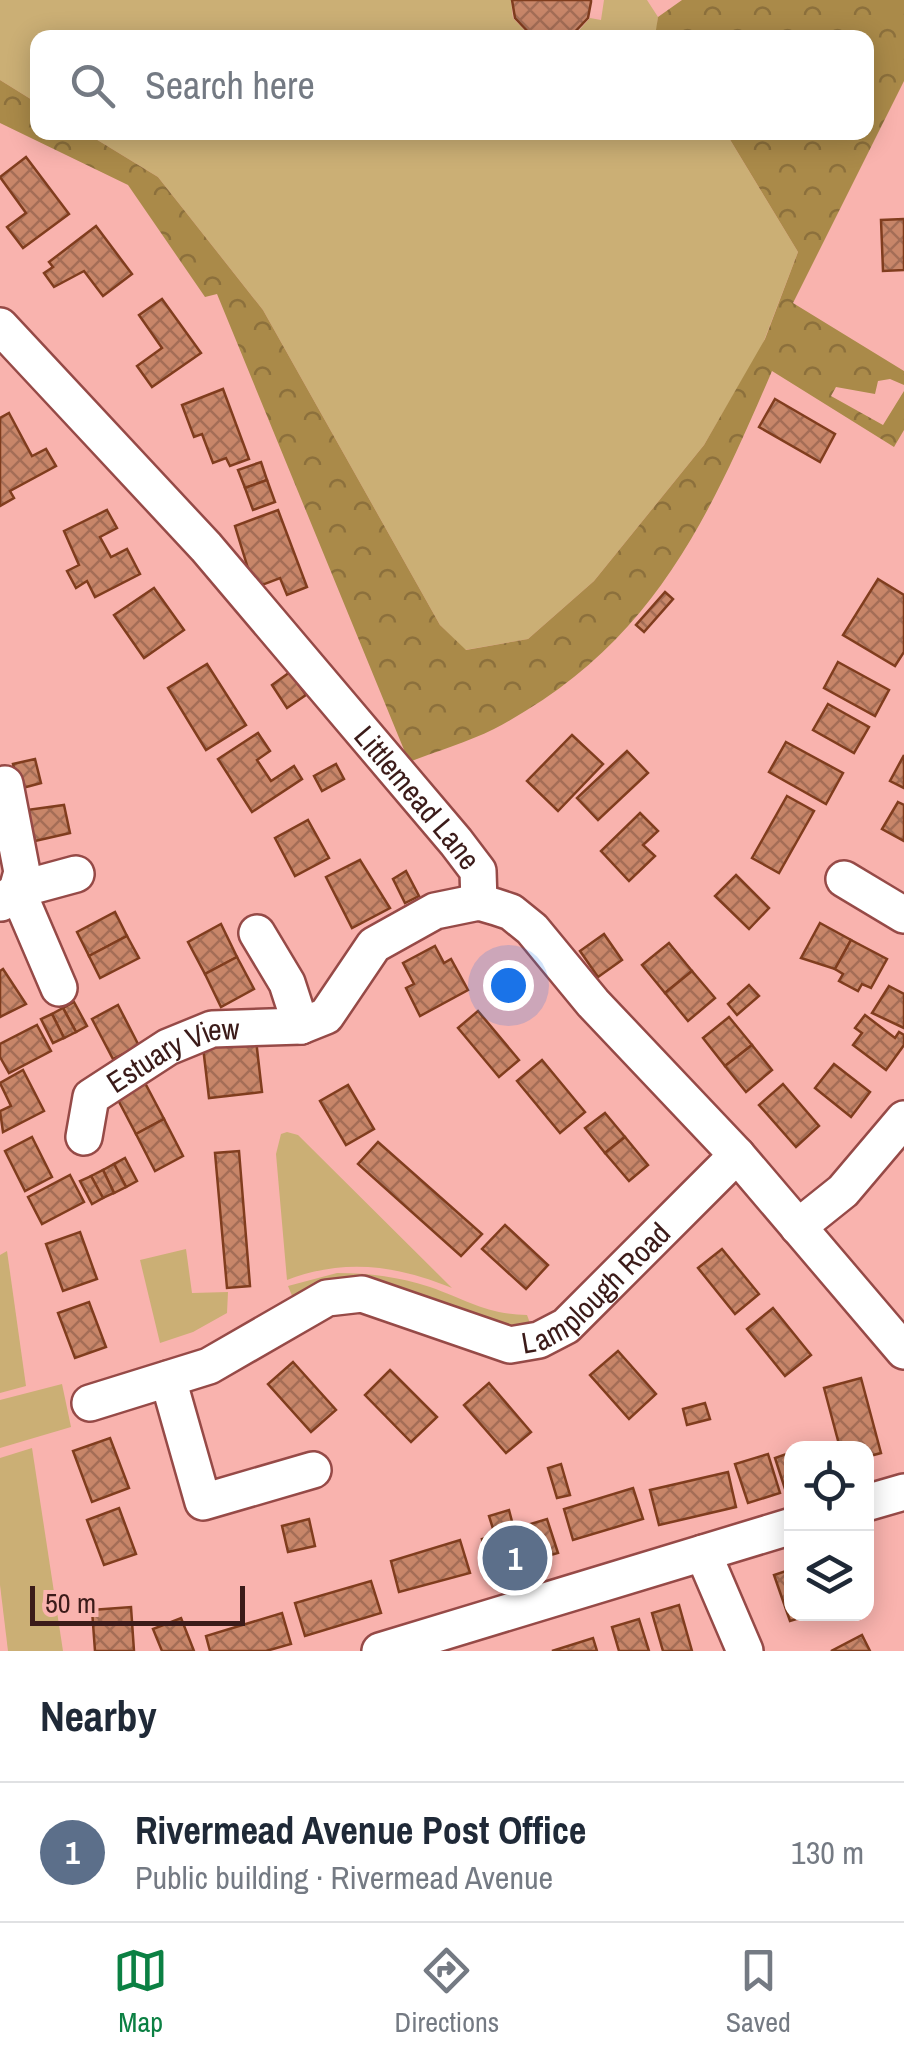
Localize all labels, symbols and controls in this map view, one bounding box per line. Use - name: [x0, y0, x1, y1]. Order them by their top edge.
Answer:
- search box: [30, 30, 874, 140]
- icon: search: [65, 58, 120, 113]
- text: Search here: [145, 60, 315, 111]
- street label: Littlemead Lane: [346, 717, 490, 878]
- your location: [483, 960, 534, 1011]
- street label: Estuary View: [99, 1008, 240, 1102]
- street label: Lamplough Road: [518, 1213, 679, 1363]
- map controls: [784, 1441, 874, 1621]
- button: locate: [784, 1441, 874, 1531]
- pin: 1: [482, 1520, 548, 1596]
- button: layers: [784, 1531, 874, 1621]
- scale bar: [30, 1581, 245, 1626]
- text: 50 m: [45, 1584, 96, 1622]
- text: Nearby: [40, 1688, 157, 1744]
- text: Rivermead Avenue Post Office: [135, 1805, 586, 1856]
- text: 1: [65, 1831, 80, 1874]
- text: 130 m: [791, 1831, 864, 1874]
- text: Public building · Rivermead Avenue: [135, 1856, 553, 1899]
- tab: Map: [113, 1943, 168, 2041]
- tab: Directions: [395, 1943, 499, 2041]
- tab: Saved: [726, 1943, 791, 2041]

